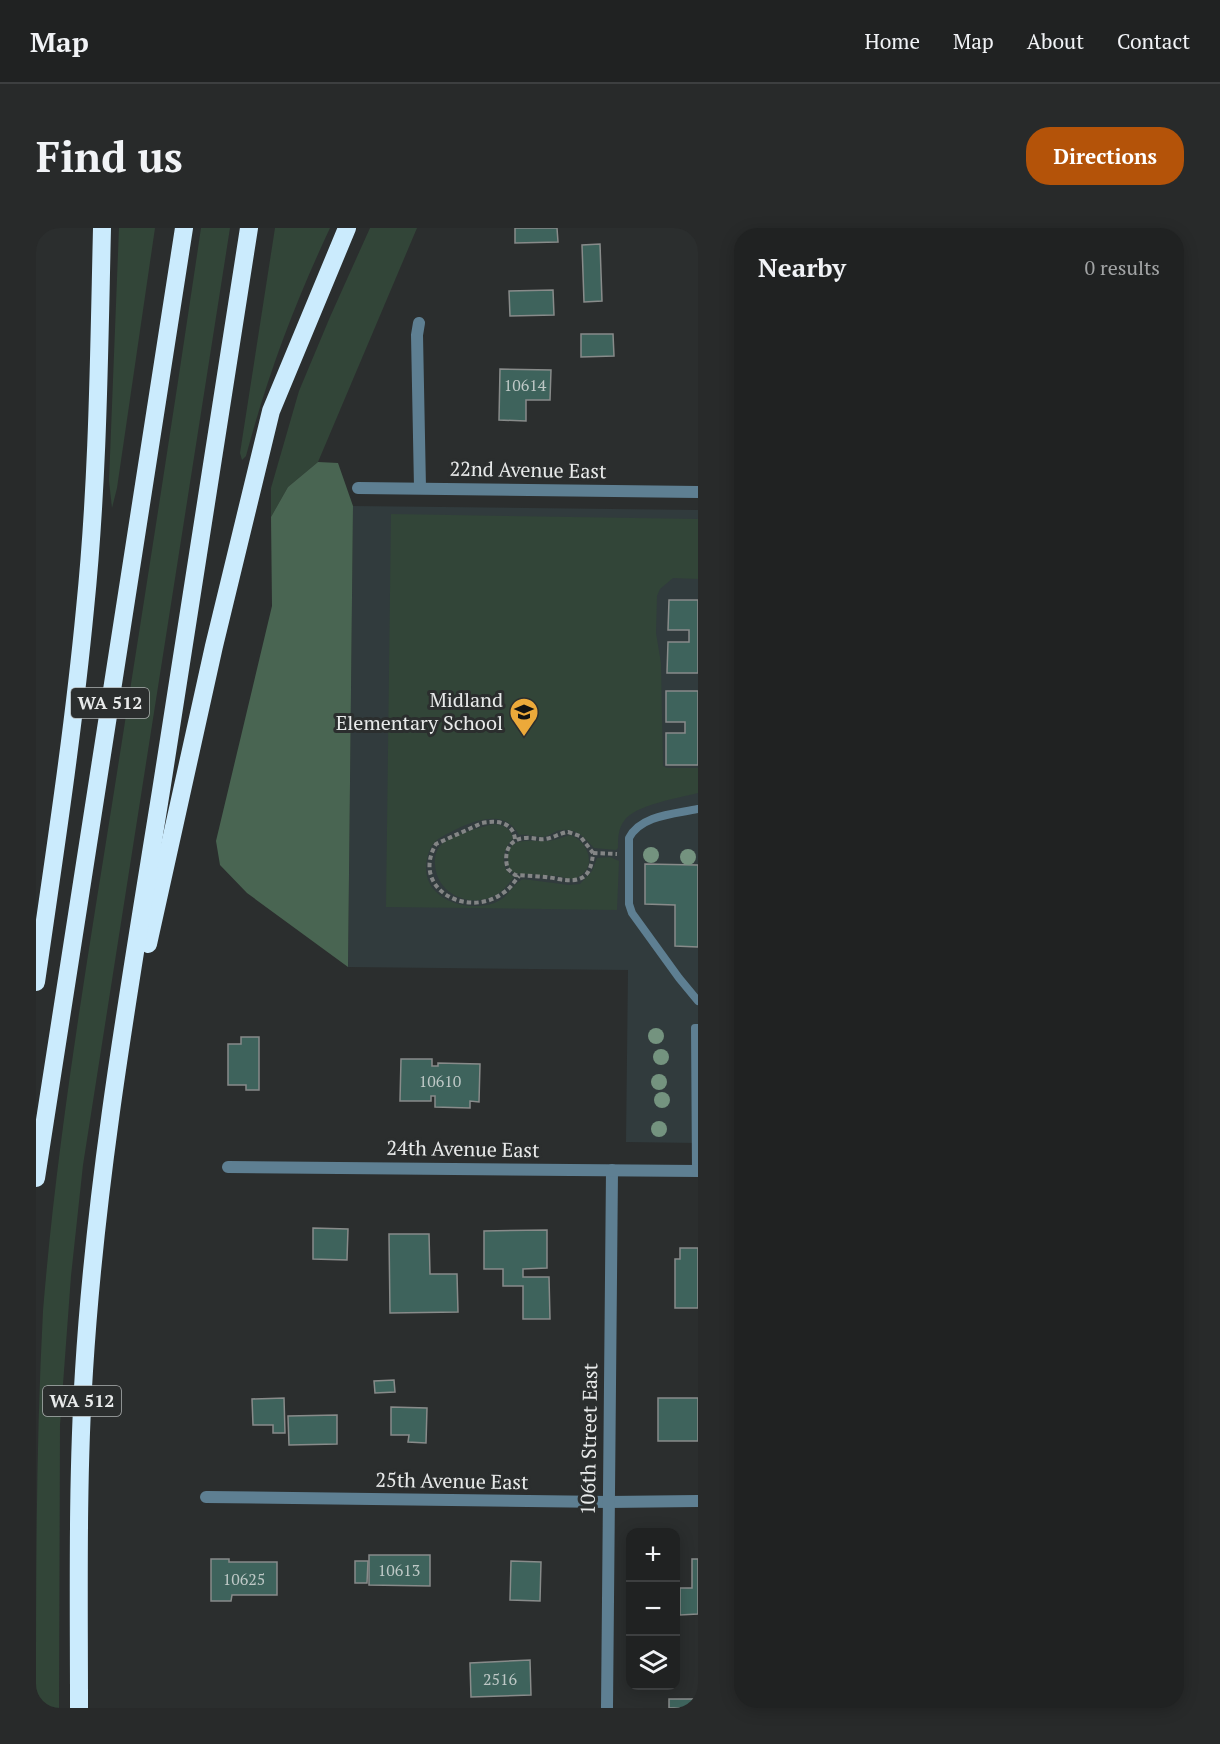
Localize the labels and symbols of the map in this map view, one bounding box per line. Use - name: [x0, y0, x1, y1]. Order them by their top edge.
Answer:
- house number: 10614: [504, 374, 547, 396]
- street label: 22nd Avenue East: [449, 455, 607, 484]
- place label: Midland Elementary School: [336, 686, 503, 736]
- road number: WA 512: [71, 688, 149, 718]
- school or university icon: Midland Elementary School: [508, 696, 540, 738]
- house number: 10610: [419, 1070, 461, 1092]
- street label: 24th Avenue East: [386, 1134, 540, 1163]
- street label: 106th Street East: [574, 1362, 603, 1515]
- road number: WA 512: [43, 1386, 121, 1416]
- street label: 25th Avenue East: [375, 1466, 529, 1495]
- house number: 10613: [378, 1559, 420, 1581]
- house number: 10625: [223, 1568, 265, 1590]
- house number: 2516: [483, 1668, 518, 1690]

